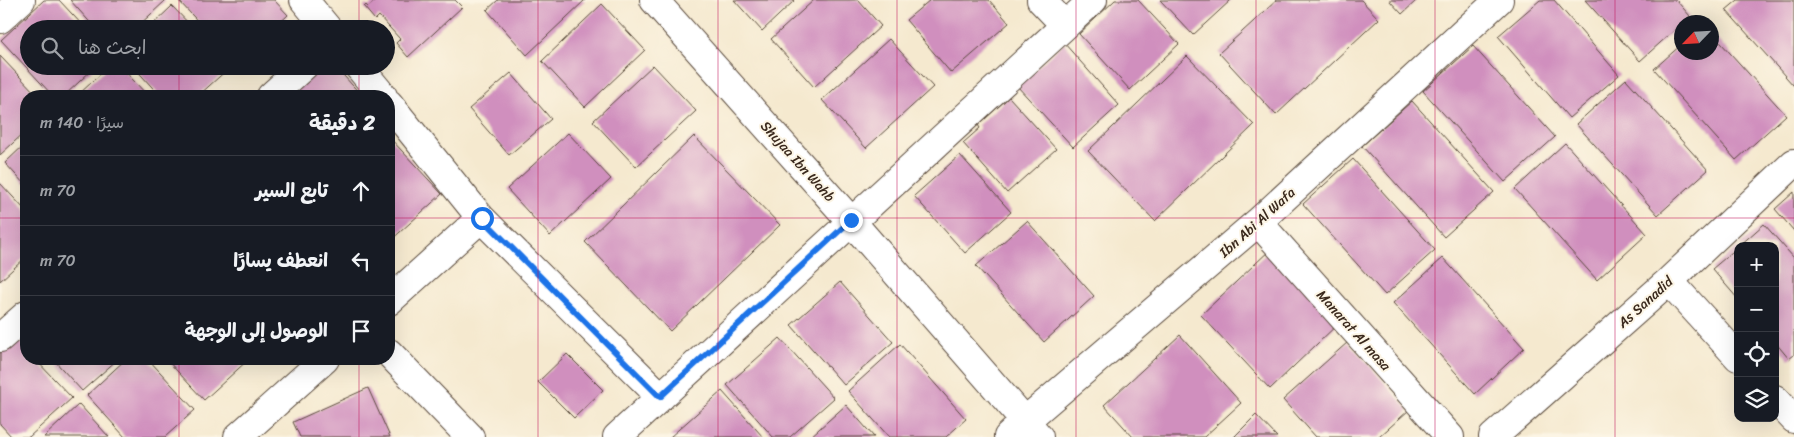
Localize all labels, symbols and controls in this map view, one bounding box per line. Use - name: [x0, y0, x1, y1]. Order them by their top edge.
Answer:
- north arrow: [1674, 15, 1719, 60]
- search box: [20, 20, 395, 75]
- text: ابحث هنا: [78, 31, 146, 64]
- icon: search: [38, 34, 66, 62]
- text: 2 دقيقة: [309, 104, 375, 142]
- text: سيرًا · 140 m: [40, 108, 124, 137]
- street label: Shujaa Ibn Wahb: [754, 115, 842, 208]
- text: تابع السير: [255, 174, 328, 207]
- text: 70 m: [40, 176, 76, 205]
- icon: ahead: [347, 177, 375, 205]
- street label: Ibn Abi Al Wafa: [1212, 181, 1301, 265]
- route start: [471, 207, 494, 230]
- route end: [840, 209, 863, 232]
- map controls: [1734, 242, 1779, 422]
- button: +: [1734, 242, 1779, 287]
- text: انعطف يسارًا: [233, 244, 328, 277]
- text: 70 m: [40, 246, 76, 275]
- icon: left: [347, 247, 375, 275]
- street label: As Sanadid: [1611, 269, 1680, 335]
- street label: Manarat Al masa: [1310, 284, 1398, 377]
- button: −: [1734, 287, 1779, 332]
- text: الوصول إلى الوجهة: [185, 314, 328, 347]
- icon: arrive: [347, 317, 375, 345]
- button: locate: [1734, 332, 1779, 377]
- button: layers: [1734, 377, 1779, 422]

